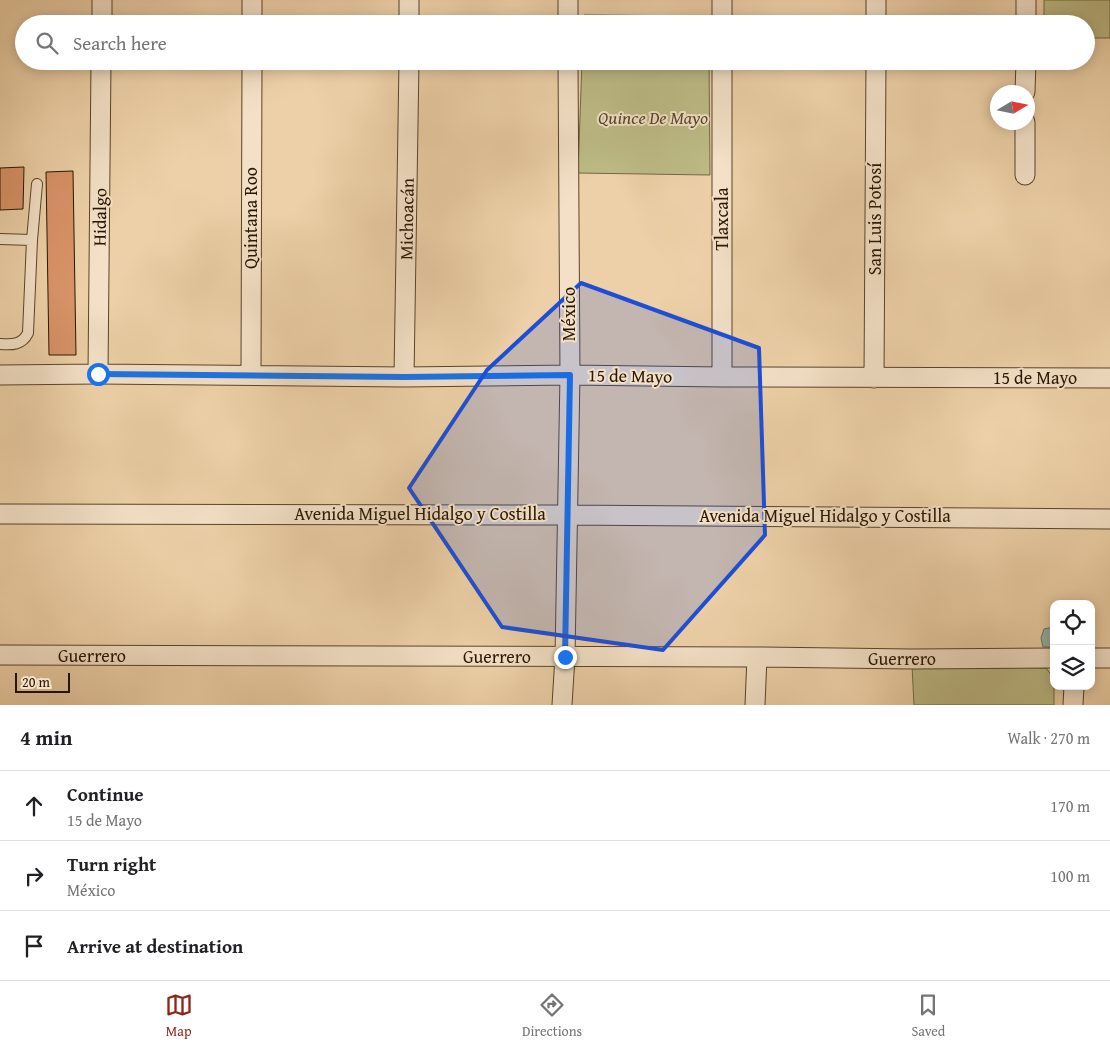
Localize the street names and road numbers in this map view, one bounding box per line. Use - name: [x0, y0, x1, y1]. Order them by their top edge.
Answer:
- street label: San Luis Potosí: [861, 162, 888, 275]
- street label: Quintana Roo: [237, 167, 264, 269]
- street label: Michoacán: [392, 178, 421, 260]
- street label: Tlaxcala: [708, 187, 735, 250]
- street label: Hidalgo: [85, 188, 114, 246]
- street label: México: [555, 287, 582, 341]
- street label: 15 de Mayo: [588, 361, 672, 390]
- street label: 15 de Mayo: [993, 364, 1077, 391]
- street label: Avenida Miguel Hidalgo y Costilla: [294, 500, 546, 527]
- street label: Avenida Miguel Hidalgo y Costilla: [699, 502, 951, 529]
- street label: Guerrero: [58, 642, 126, 669]
- street label: Guerrero: [463, 643, 531, 670]
- street label: Guerrero: [868, 645, 936, 672]

